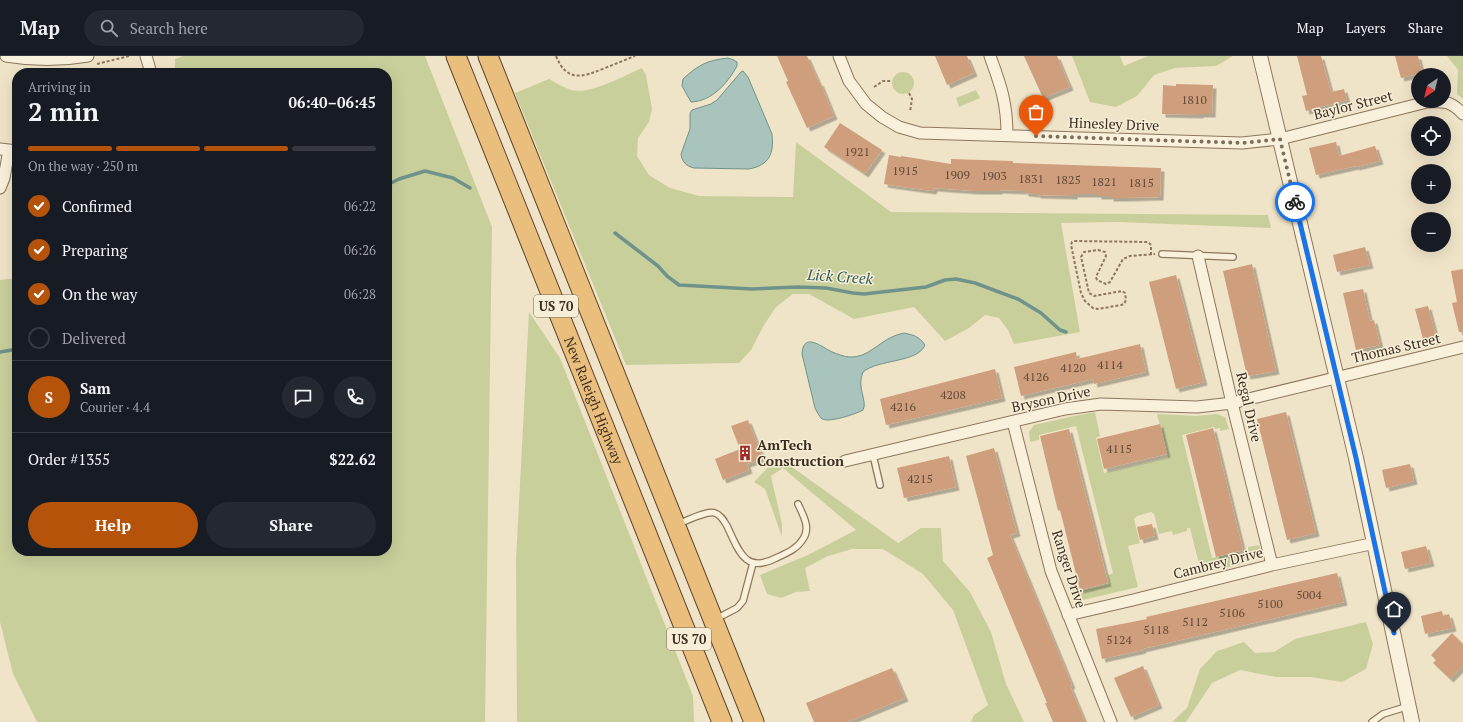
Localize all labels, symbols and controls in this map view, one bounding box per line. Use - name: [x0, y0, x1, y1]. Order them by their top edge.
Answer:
- search box: [84, 10, 364, 46]
- text: Map: [20, 15, 60, 40]
- icon: search: [98, 17, 120, 39]
- text: Search here: [130, 18, 208, 38]
- text: Map: [1297, 18, 1324, 37]
- text: Layers: [1346, 18, 1386, 37]
- text: Share: [1408, 18, 1443, 37]
- north arrow: [1411, 68, 1451, 108]
- map controls: [1411, 68, 1451, 252]
- text: Arriving in: [28, 78, 91, 96]
- street label: Baylor Street: [1311, 85, 1395, 124]
- text: 06:40–06:45: [289, 92, 376, 112]
- house number: 1810: [1181, 92, 1207, 107]
- text: 2 min: [28, 94, 99, 128]
- pin: [1019, 95, 1053, 136]
- icon: bag: [1025, 101, 1047, 123]
- street label: Hinesley Drive: [1068, 112, 1160, 135]
- button: locate: [1411, 116, 1451, 156]
- house number: 1921: [844, 144, 870, 159]
- text: On the way · 250 m: [28, 157, 138, 175]
- house number: 1915: [892, 163, 918, 178]
- button: +: [1411, 164, 1451, 204]
- house number: 1909: [944, 167, 970, 182]
- house number: 1903: [981, 168, 1007, 183]
- house number: 1831: [1018, 171, 1044, 186]
- house number: 1825: [1055, 172, 1081, 187]
- house number: 1821: [1091, 174, 1117, 189]
- house number: 1815: [1128, 175, 1154, 190]
- courier: [1275, 182, 1315, 222]
- icon: bike: [1284, 191, 1306, 213]
- icon: check: [28, 195, 50, 217]
- text: Confirmed: [62, 196, 132, 216]
- text: 06:22: [344, 197, 376, 215]
- button: −: [1411, 212, 1451, 252]
- icon: check: [28, 239, 50, 261]
- text: Preparing: [62, 240, 127, 260]
- text: 06:26: [344, 241, 376, 259]
- water label: Lick Creek: [806, 264, 874, 288]
- icon: check: [28, 283, 50, 305]
- text: On the way: [62, 284, 137, 304]
- text: 06:28: [344, 285, 376, 303]
- road number: US 70: [534, 295, 578, 317]
- text: Delivered: [62, 328, 126, 348]
- street label: Thomas Street: [1350, 328, 1443, 367]
- street label: New Raleigh Highway: [560, 334, 628, 468]
- house number: 4114: [1097, 357, 1123, 372]
- house number: 4120: [1060, 360, 1086, 375]
- house number: 4126: [1023, 369, 1049, 384]
- street label: Regal Drive: [1232, 370, 1267, 444]
- button: chat: [282, 376, 324, 418]
- button: phone: [334, 376, 376, 418]
- text: Sam: [80, 378, 111, 398]
- street label: Bryson Drive: [1010, 381, 1092, 416]
- text: S: [45, 387, 53, 407]
- house number: 4208: [940, 387, 966, 402]
- text: Courier · 4.4: [80, 398, 150, 416]
- house number: 4216: [890, 399, 916, 414]
- place label: AmTech Construction: [757, 435, 844, 470]
- house number: 4115: [1106, 441, 1132, 456]
- building icon: AmTech Construction: [736, 444, 754, 462]
- text: Order #1355: [28, 449, 110, 469]
- text: $22.62: [329, 449, 376, 469]
- house number: 4215: [907, 471, 933, 486]
- button: Help: [28, 502, 198, 548]
- button: Share: [206, 502, 376, 548]
- street label: Ranger Drive: [1048, 527, 1091, 610]
- street label: Cambrey Drive: [1171, 542, 1265, 583]
- house number: 5004: [1296, 587, 1322, 602]
- pin: [1377, 592, 1411, 633]
- house number: 5100: [1257, 596, 1283, 611]
- icon: home: [1383, 598, 1405, 620]
- house number: 5106: [1219, 605, 1245, 620]
- house number: 5112: [1182, 614, 1208, 629]
- house number: 5118: [1143, 622, 1169, 637]
- road number: US 70: [667, 628, 711, 650]
- house number: 5124: [1106, 632, 1132, 647]

